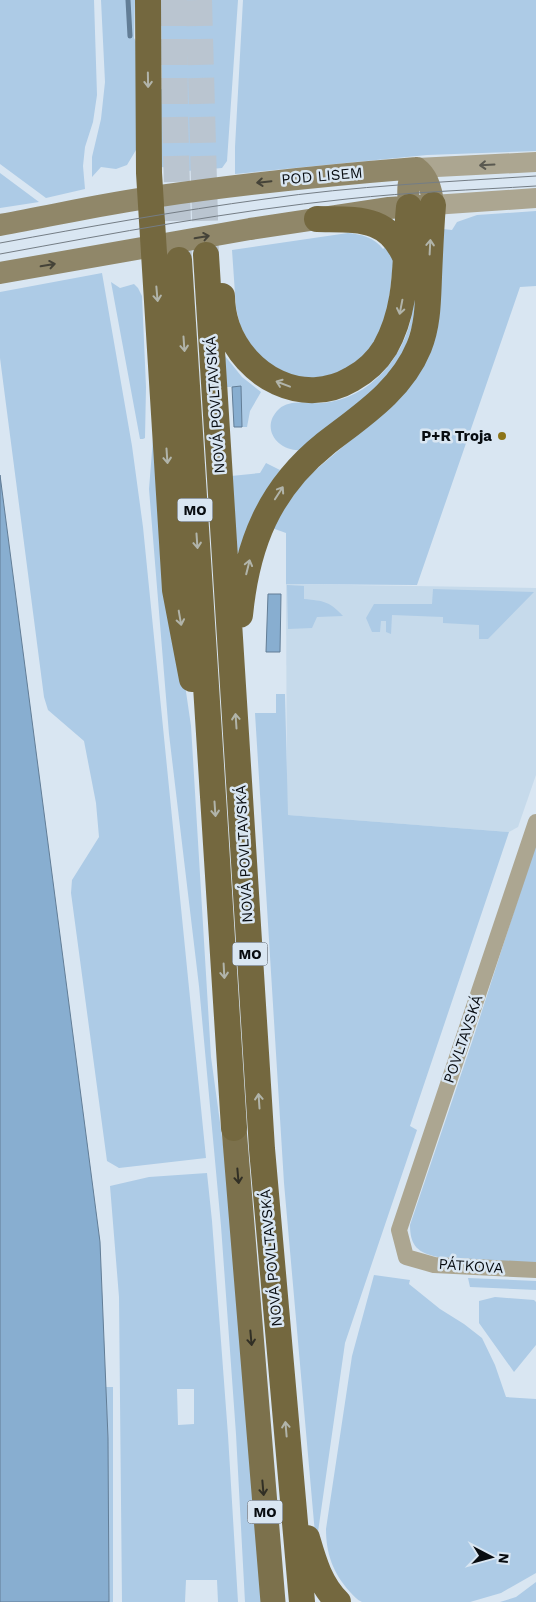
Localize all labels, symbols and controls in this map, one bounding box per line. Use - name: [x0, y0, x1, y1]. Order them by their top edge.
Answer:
- one-way arrow: [143, 72, 153, 88]
- one-way arrow: [480, 160, 496, 169]
- street label: POD LISEM: [281, 163, 363, 189]
- one-way arrow: [256, 177, 272, 187]
- one-way arrow: [194, 232, 210, 242]
- one-way arrow: [426, 239, 435, 255]
- one-way arrow: [40, 259, 56, 269]
- one-way arrow: [152, 286, 161, 302]
- one-way arrow: [396, 299, 405, 315]
- one-way arrow: [179, 336, 189, 352]
- street label: NOVÁ POVLTAVSKÁ: [201, 336, 229, 474]
- one-way arrow: [275, 379, 291, 388]
- place label: P+R Troja: [421, 427, 492, 445]
- marker: P+R Troja: [496, 430, 508, 442]
- one-way arrow: [163, 448, 172, 464]
- one-way arrow: [274, 486, 284, 500]
- road number: MO: [178, 498, 212, 522]
- one-way arrow: [192, 533, 201, 549]
- one-way arrow: [244, 559, 253, 575]
- one-way arrow: [175, 609, 185, 625]
- one-way arrow: [231, 713, 241, 729]
- street label: NOVÁ POVLTAVSKÁ: [231, 785, 257, 923]
- one-way arrow: [210, 801, 219, 817]
- road number: MO: [232, 942, 268, 966]
- one-way arrow: [220, 963, 229, 979]
- street label: POVLTAVSKÁ: [439, 992, 487, 1086]
- one-way arrow: [255, 1093, 264, 1109]
- one-way arrow: [233, 1168, 242, 1184]
- street label: NOVÁ POVLTAVSKÁ: [256, 1189, 286, 1327]
- street label: PÁTKOVA: [438, 1255, 504, 1277]
- one-way arrow: [246, 1330, 256, 1346]
- one-way arrow: [281, 1421, 291, 1437]
- one-way arrow: [258, 1480, 267, 1496]
- road number: MO: [248, 1500, 282, 1524]
- north arrow: [466, 1532, 516, 1582]
- text: N: [495, 1552, 512, 1564]

